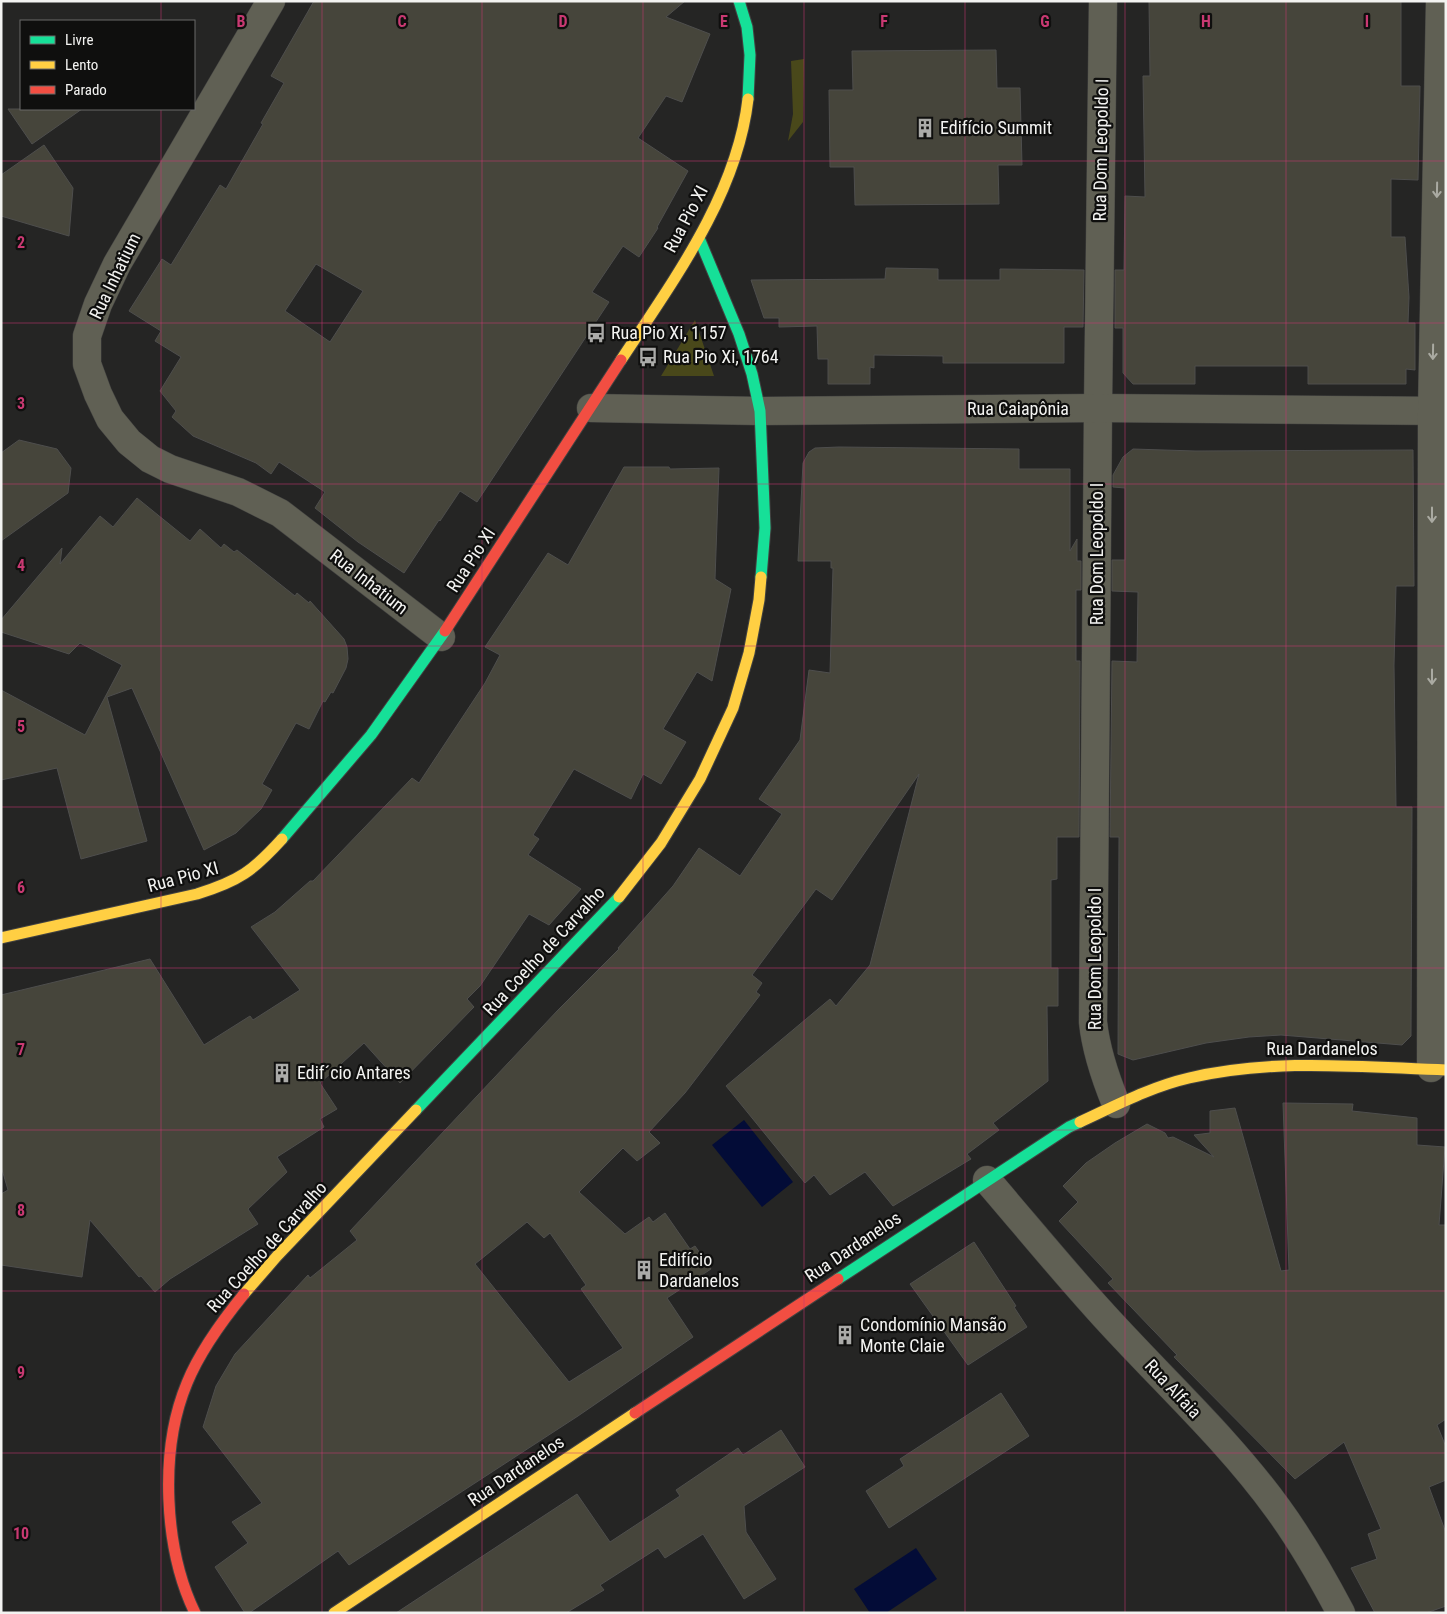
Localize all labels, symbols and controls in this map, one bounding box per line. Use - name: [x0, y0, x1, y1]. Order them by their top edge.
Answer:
- text: B: [237, 12, 246, 31]
- text: C: [397, 12, 407, 31]
- text: D: [558, 12, 568, 31]
- text: E: [720, 12, 728, 31]
- text: F: [880, 12, 888, 31]
- text: G: [1040, 12, 1050, 31]
- text: H: [1201, 12, 1211, 31]
- text: I: [1365, 12, 1369, 31]
- legend: [20, 20, 195, 110]
- text: Livre: [65, 31, 93, 49]
- text: Lento: [65, 56, 98, 74]
- street label: Rua Dom Leopoldo I: [1089, 78, 1112, 222]
- text: Parado: [65, 81, 107, 99]
- building icon: Edifício Summit: [914, 117, 936, 139]
- place label: Edifício Summit: [940, 117, 1052, 138]
- street label: Rua Pio XI: [659, 182, 712, 256]
- one-way arrow: [1432, 182, 1441, 198]
- street label: Rua Inhatium: [85, 229, 144, 322]
- text: 2: [17, 233, 25, 252]
- bus stop icon: Rua Pio Xi, 1157: [585, 322, 607, 344]
- place label: Rua Pio Xi, 1157: [611, 322, 727, 343]
- one-way arrow: [1429, 344, 1438, 360]
- bus stop icon: Rua Pio Xi, 1764: [637, 346, 659, 368]
- place label: Rua Pio Xi, 1764: [663, 346, 779, 367]
- text: 3: [17, 394, 25, 413]
- street label: Rua Caiapônia: [967, 398, 1069, 419]
- street label: Rua Dom Leopoldo I: [1086, 483, 1107, 625]
- one-way arrow: [1427, 506, 1437, 523]
- street label: Rua Pio XI: [442, 524, 499, 596]
- street label: Rua Inhatium: [326, 545, 413, 619]
- text: 4: [17, 556, 25, 575]
- one-way arrow: [1427, 669, 1437, 685]
- text: 5: [17, 717, 25, 736]
- street label: Rua Pio XI: [145, 857, 221, 896]
- text: 6: [17, 878, 25, 897]
- street label: Rua Coelho de Carvalho: [478, 882, 609, 1020]
- street label: Rua Dom Leopoldo I: [1084, 888, 1105, 1030]
- street label: Rua Dardanelos: [1266, 1038, 1378, 1059]
- text: 7: [17, 1040, 25, 1059]
- building icon: Edif´cio Antares: [271, 1062, 293, 1084]
- place label: Edif´cio Antares: [297, 1062, 411, 1083]
- street label: Rua Coelho de Carvalho: [202, 1177, 331, 1316]
- text: 8: [17, 1201, 25, 1220]
- street label: Rua Dardanelos: [801, 1207, 905, 1286]
- place label: Edifício Dardanelos: [659, 1249, 739, 1291]
- building icon: Edifício Dardanelos: [633, 1259, 655, 1281]
- place label: Condomínio Mansão Monte Claie: [860, 1314, 1007, 1356]
- building icon: Condomínio Mansão Monte Claie: [834, 1324, 856, 1346]
- street label: Rua Alfaia: [1141, 1355, 1206, 1422]
- text: 9: [17, 1363, 25, 1382]
- street label: Rua Dardanelos: [464, 1431, 568, 1510]
- text: 10: [13, 1524, 29, 1543]

